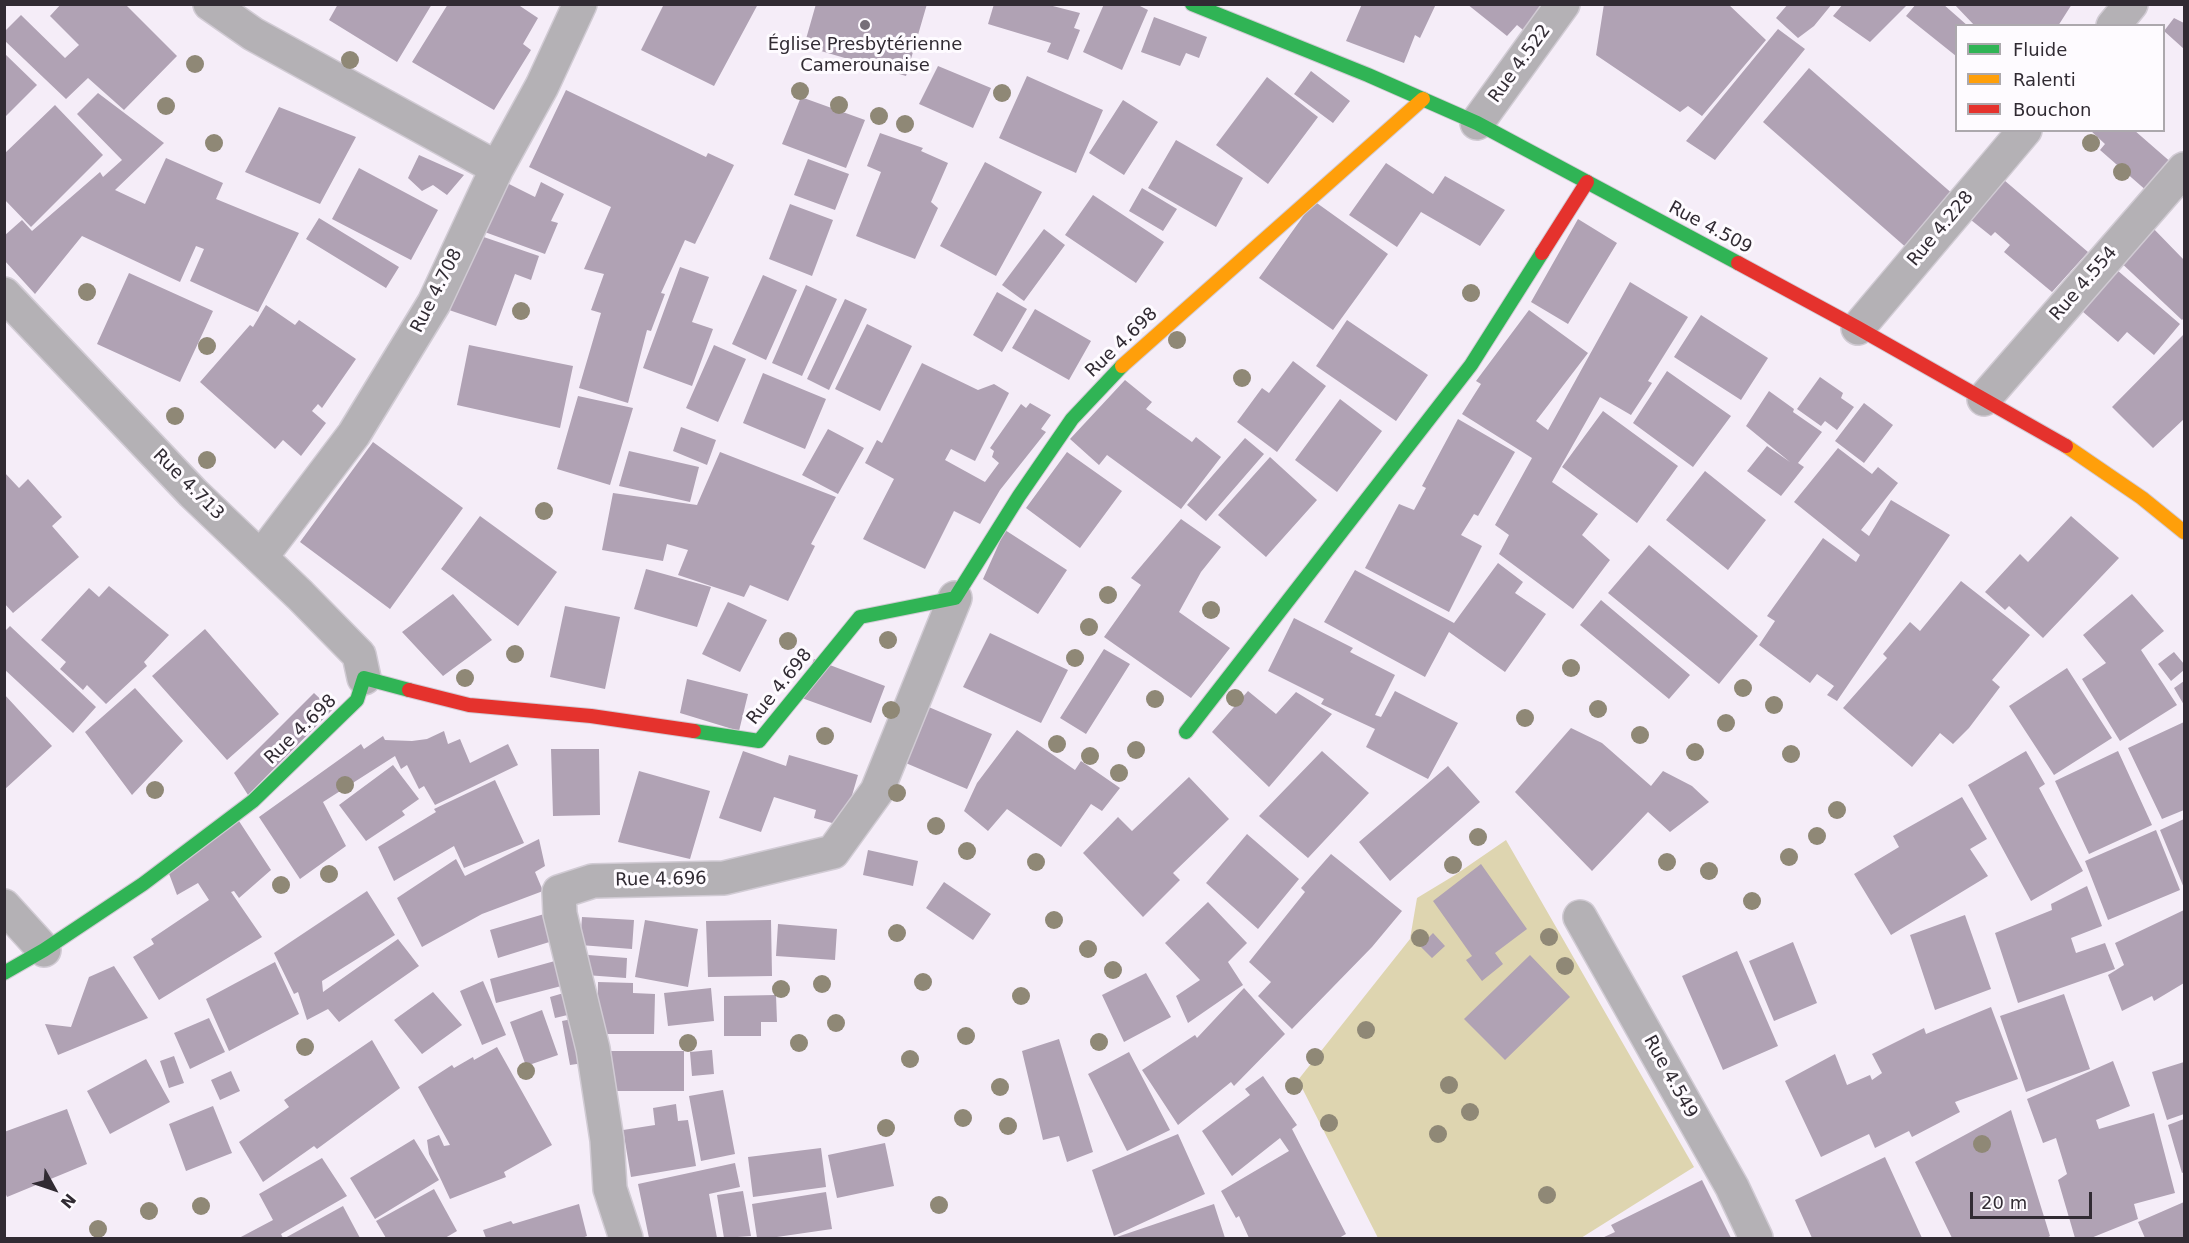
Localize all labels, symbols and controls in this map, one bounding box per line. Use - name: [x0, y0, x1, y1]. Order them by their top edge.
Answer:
- marker: Église Presbytérienne Camerounaise: [858, 18, 872, 32]
- street label: Rue 4.522: [1484, 21, 1556, 107]
- legend: [1955, 24, 2165, 132]
- place label: Église Presbytérienne Camerounaise: [768, 34, 962, 76]
- text: Fluide: [2013, 39, 2067, 60]
- text: Ralenti: [2013, 69, 2076, 90]
- text: Bouchon: [2013, 99, 2092, 120]
- street label: Rue 4.228: [1903, 187, 1979, 271]
- street label: Rue 4.509: [1665, 197, 1755, 259]
- street label: Rue 4.554: [2046, 242, 2122, 326]
- street label: Rue 4.708: [407, 245, 467, 337]
- street label: Rue 4.698: [1082, 303, 1162, 383]
- street label: Rue 4.713: [148, 445, 228, 525]
- street label: Rue 4.698: [743, 645, 817, 729]
- street label: Rue 4.698: [261, 690, 341, 770]
- street label: Rue 4.696: [615, 868, 707, 892]
- street label: Rue 4.549: [1638, 1032, 1702, 1122]
- north arrow: [24, 1159, 84, 1219]
- scale bar: [1973, 1180, 2094, 1218]
- text: N: [57, 1190, 80, 1212]
- text: 20 m: [1981, 1192, 2027, 1213]

